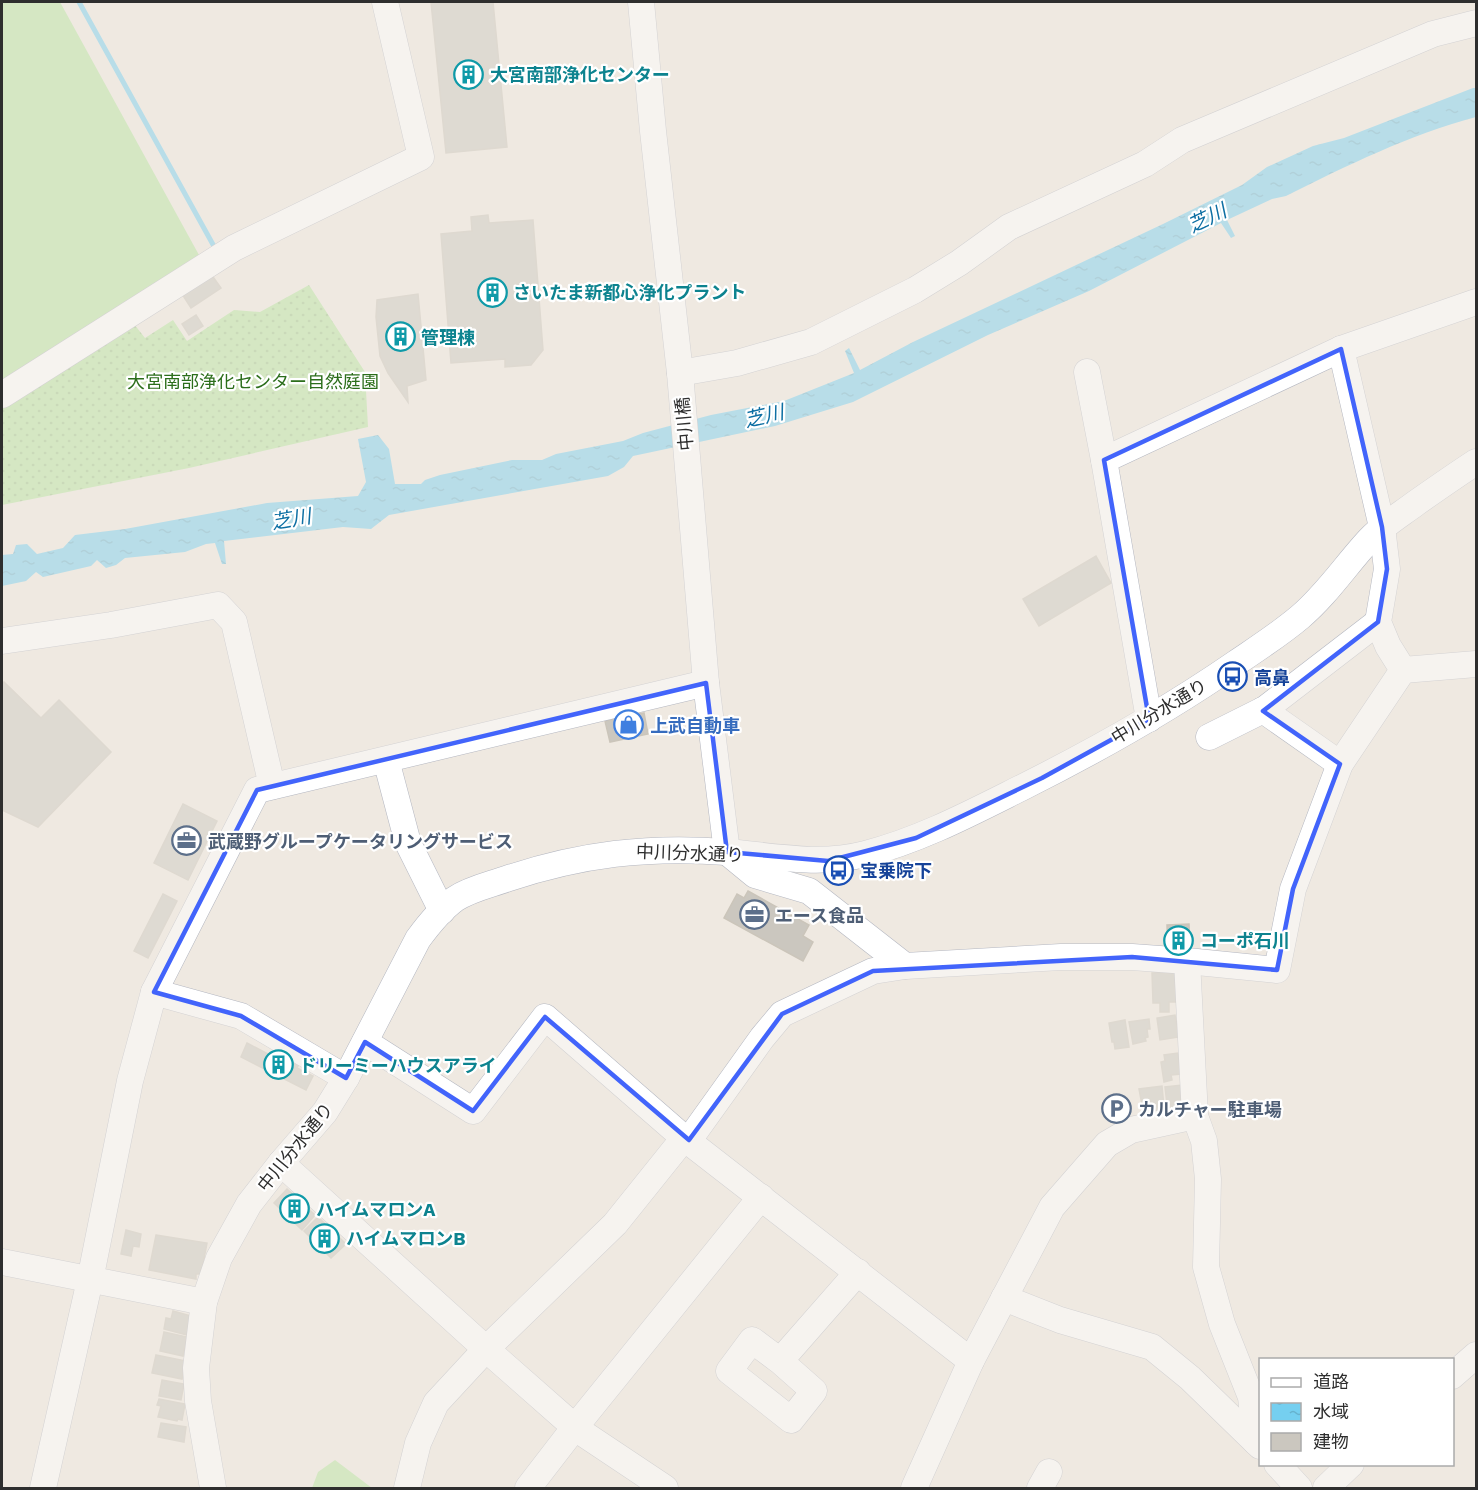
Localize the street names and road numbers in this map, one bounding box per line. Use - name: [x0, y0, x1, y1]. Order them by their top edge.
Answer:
- street label: 中川橋: [671, 396, 697, 452]
- street label: 中川分水通り: [1107, 674, 1211, 748]
- street label: 中川分水通り: [636, 841, 744, 865]
- street label: 中川分水通り: [253, 1098, 337, 1196]

